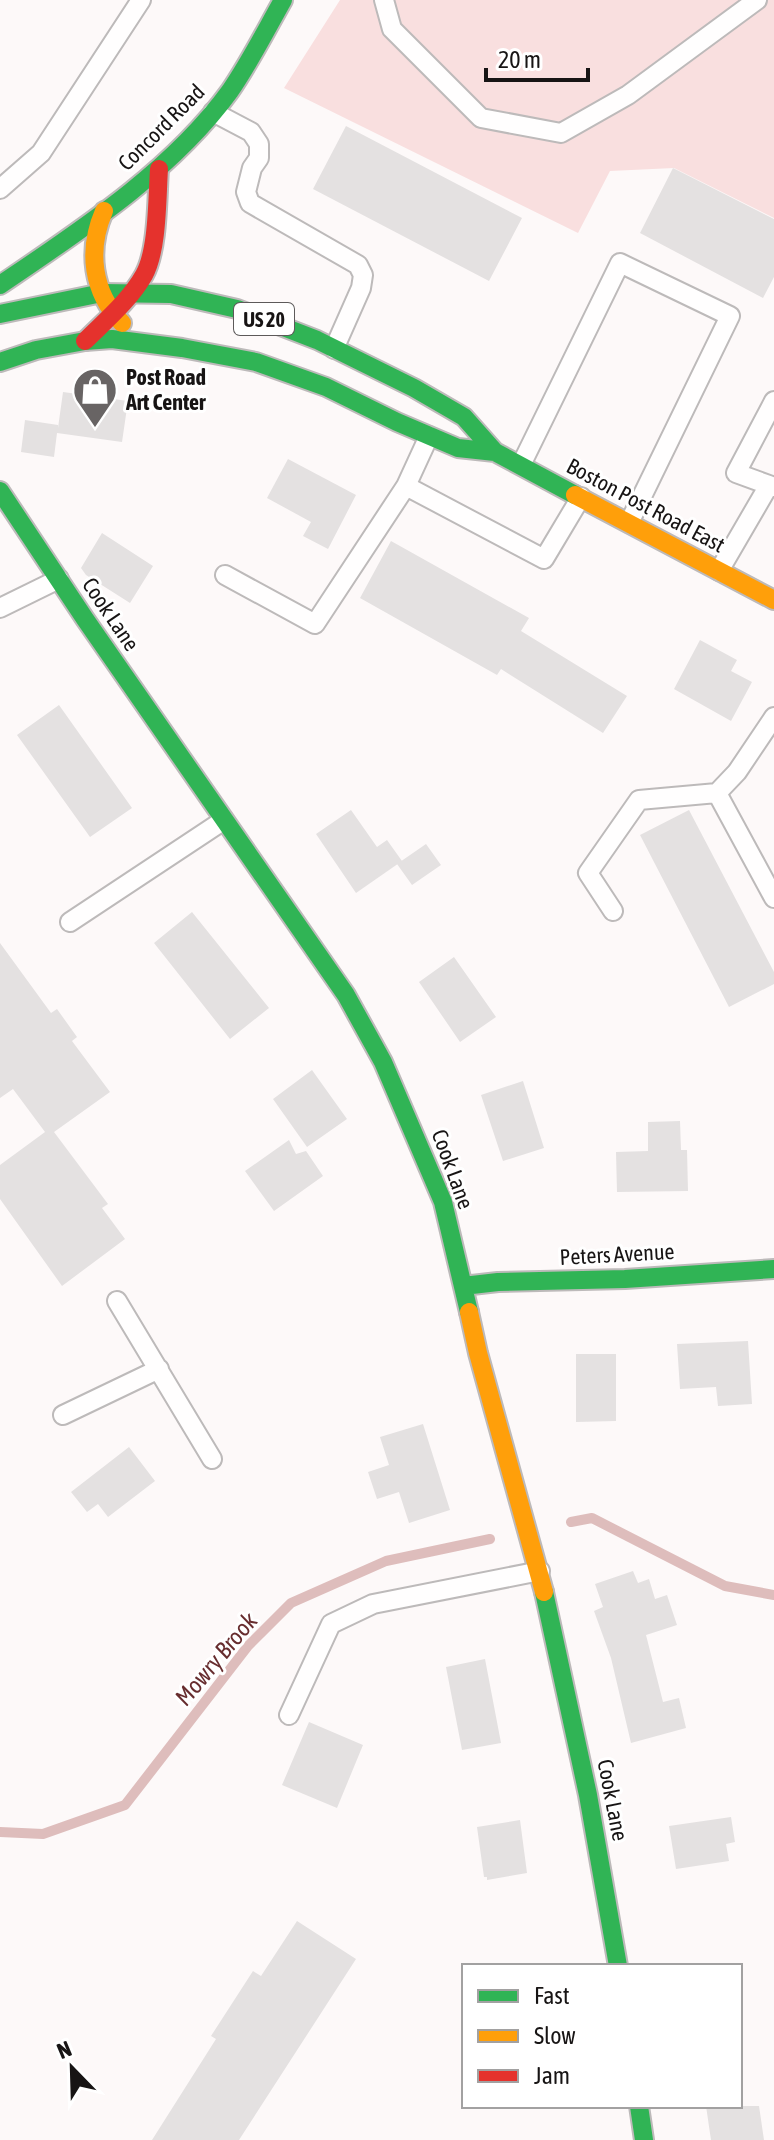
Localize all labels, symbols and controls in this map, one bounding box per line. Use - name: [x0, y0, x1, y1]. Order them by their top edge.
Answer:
- scale bar: [486, 32, 588, 82]
- text: 20 m: [498, 46, 541, 73]
- street label: Concord Road: [112, 78, 210, 176]
- road number: US 20: [234, 303, 294, 335]
- place label: Post Road Art Center: [125, 364, 206, 415]
- shop icon: Post Road Art Center: [71, 366, 119, 429]
- street label: Boston Post Road East: [562, 452, 730, 558]
- street label: Cook Lane: [77, 572, 145, 656]
- street label: Cook Lane: [427, 1126, 479, 1212]
- street label: Peters Avenue: [559, 1238, 675, 1270]
- water label: Mowry Brook: [169, 1607, 263, 1711]
- street label: Cook Lane: [592, 1757, 634, 1843]
- legend: [462, 1964, 742, 2108]
- text: Fast: [534, 1982, 570, 2009]
- text: Slow: [534, 2022, 576, 2049]
- north arrow: [32, 2028, 112, 2108]
- text: N: [53, 2035, 75, 2064]
- text: Jam: [534, 2062, 570, 2089]

